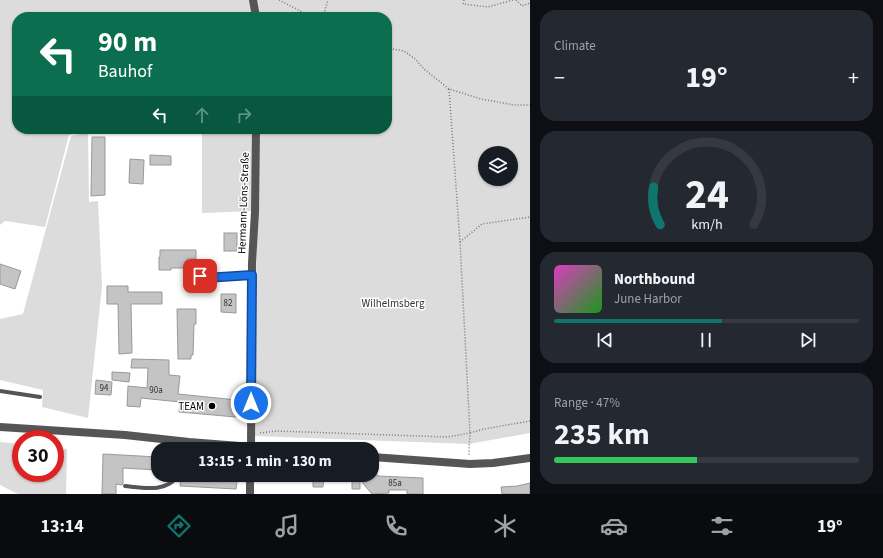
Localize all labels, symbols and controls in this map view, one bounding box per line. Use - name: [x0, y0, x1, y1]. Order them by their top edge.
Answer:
- text: 90 m: [98, 22, 157, 62]
- icon: left: [32, 28, 84, 80]
- text: Climate: [554, 37, 596, 55]
- text: 19°: [685, 56, 728, 99]
- text: Bauhof: [98, 59, 152, 84]
- text: −: [554, 62, 565, 94]
- text: +: [848, 62, 859, 94]
- icon: left: [149, 104, 171, 126]
- icon: ahead: [191, 104, 213, 126]
- icon: right: [233, 104, 255, 126]
- map controls: [478, 146, 518, 186]
- button: layers: [478, 146, 518, 186]
- street label: Hermann-Löns-Straße: [234, 151, 253, 254]
- text: 24: [685, 164, 728, 224]
- text: km/h: [691, 213, 722, 234]
- pin: [183, 259, 217, 293]
- icon: arrive: [189, 265, 211, 287]
- text: Northbound: [614, 269, 695, 290]
- text: June Harbor: [614, 290, 682, 308]
- park label: Wilhelmsberg: [362, 296, 425, 311]
- house number: 82: [224, 297, 233, 310]
- icon: previous: [594, 329, 616, 351]
- icon: pause: [695, 329, 717, 351]
- icon: next: [797, 329, 819, 351]
- house number: 94: [100, 382, 109, 395]
- position arrow: [230, 382, 272, 424]
- house number: 90a: [149, 384, 163, 397]
- text: Range · 47%: [554, 394, 620, 412]
- place label: TEAM: [178, 399, 204, 414]
- marker: TEAM: [207, 401, 217, 411]
- text: 235 km: [554, 413, 650, 456]
- speed limit sign: 30: [12, 430, 64, 482]
- text: 13:15 · 1 min · 130 m: [198, 451, 332, 472]
- house number: 85a: [388, 477, 402, 490]
- icon: directions: [165, 512, 193, 540]
- icon: music: [273, 512, 301, 540]
- icon: phone: [382, 512, 410, 540]
- icon: climate: [491, 512, 519, 540]
- icon: car: [600, 512, 628, 540]
- icon: filters: [708, 512, 736, 540]
- text: 13:14: [40, 514, 84, 539]
- text: 19°: [817, 514, 843, 539]

